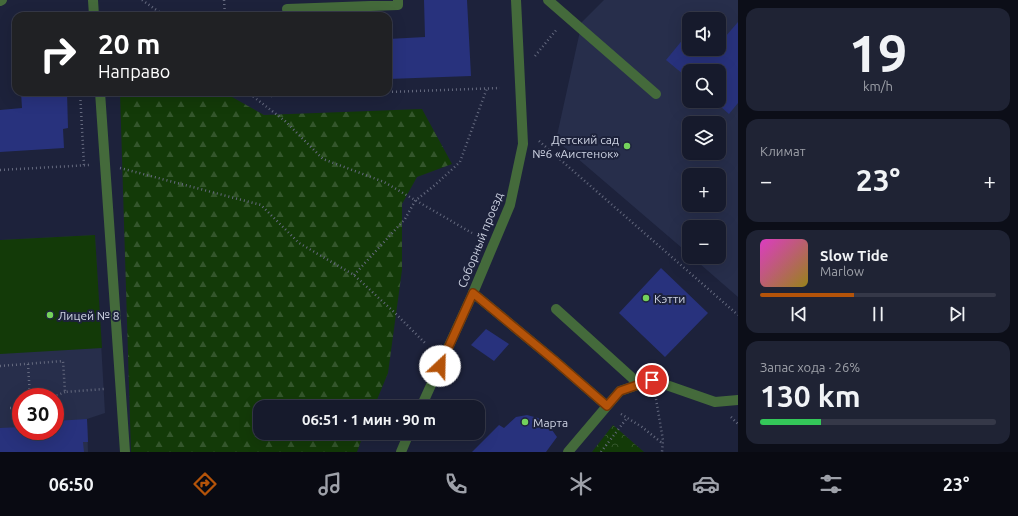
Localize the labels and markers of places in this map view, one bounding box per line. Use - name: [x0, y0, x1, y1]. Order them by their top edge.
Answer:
- place label: Детский сад №6 «Аистенок»: [532, 133, 619, 160]
- marker: Детский сад №6 «Аистенок»: [622, 141, 632, 151]
- place label: Кэтти: [654, 292, 685, 305]
- marker: Кэтти: [641, 293, 651, 303]
- place label: Лицей № 8: [58, 309, 120, 322]
- marker: Лицей № 8: [45, 310, 55, 320]
- pin: [635, 363, 669, 397]
- place label: Марта: [533, 416, 568, 429]
- marker: Марта: [520, 417, 530, 427]

